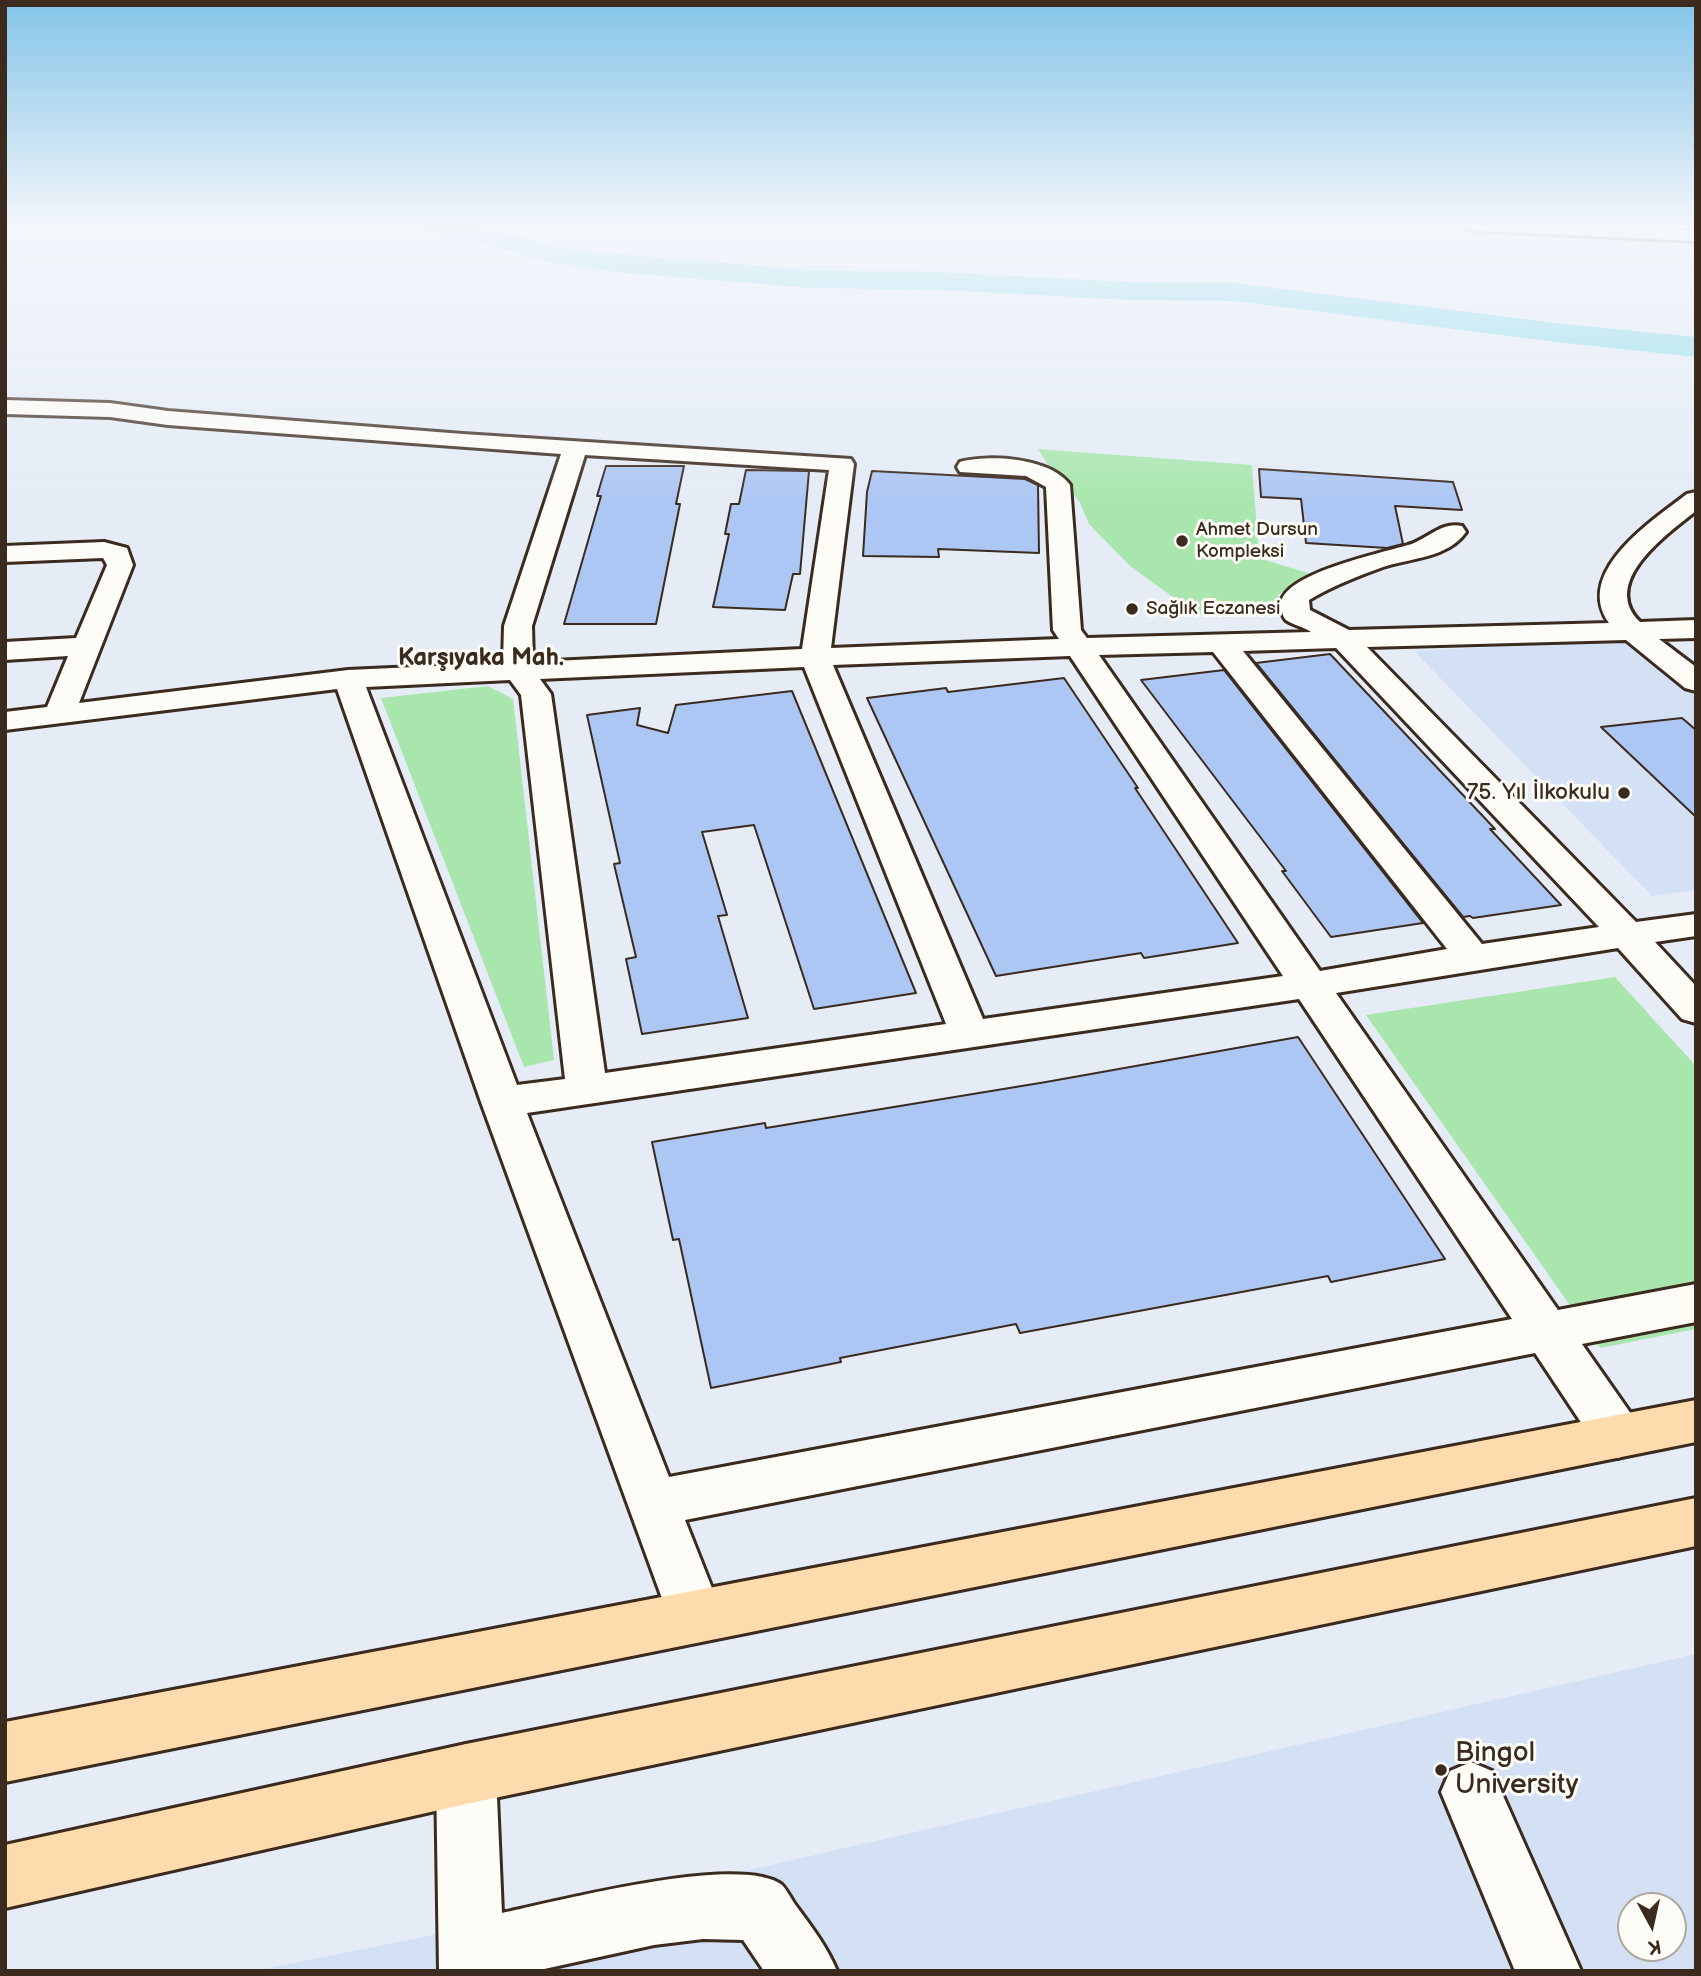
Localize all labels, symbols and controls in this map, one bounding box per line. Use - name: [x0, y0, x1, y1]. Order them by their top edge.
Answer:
- place label: Ahmet Dursun Kompleksi: [1196, 519, 1318, 563]
- marker: Ahmet Dursun Kompleksi: [1174, 533, 1190, 549]
- place label: Sağlık Eczanesi: [1146, 598, 1280, 620]
- marker: Sağlık Eczanesi: [1124, 601, 1140, 617]
- district label: Karşıyaka Mah.: [398, 645, 564, 673]
- place label: 75. Yıl İlkokulu: [1467, 779, 1610, 807]
- marker: 75. Yıl İlkokulu: [1616, 785, 1632, 801]
- place label: Bingol University: [1455, 1737, 1578, 1803]
- marker: Bingol University: [1433, 1762, 1449, 1778]
- north arrow: [1617, 1892, 1687, 1962]
- text: K: [1647, 1934, 1663, 1959]

